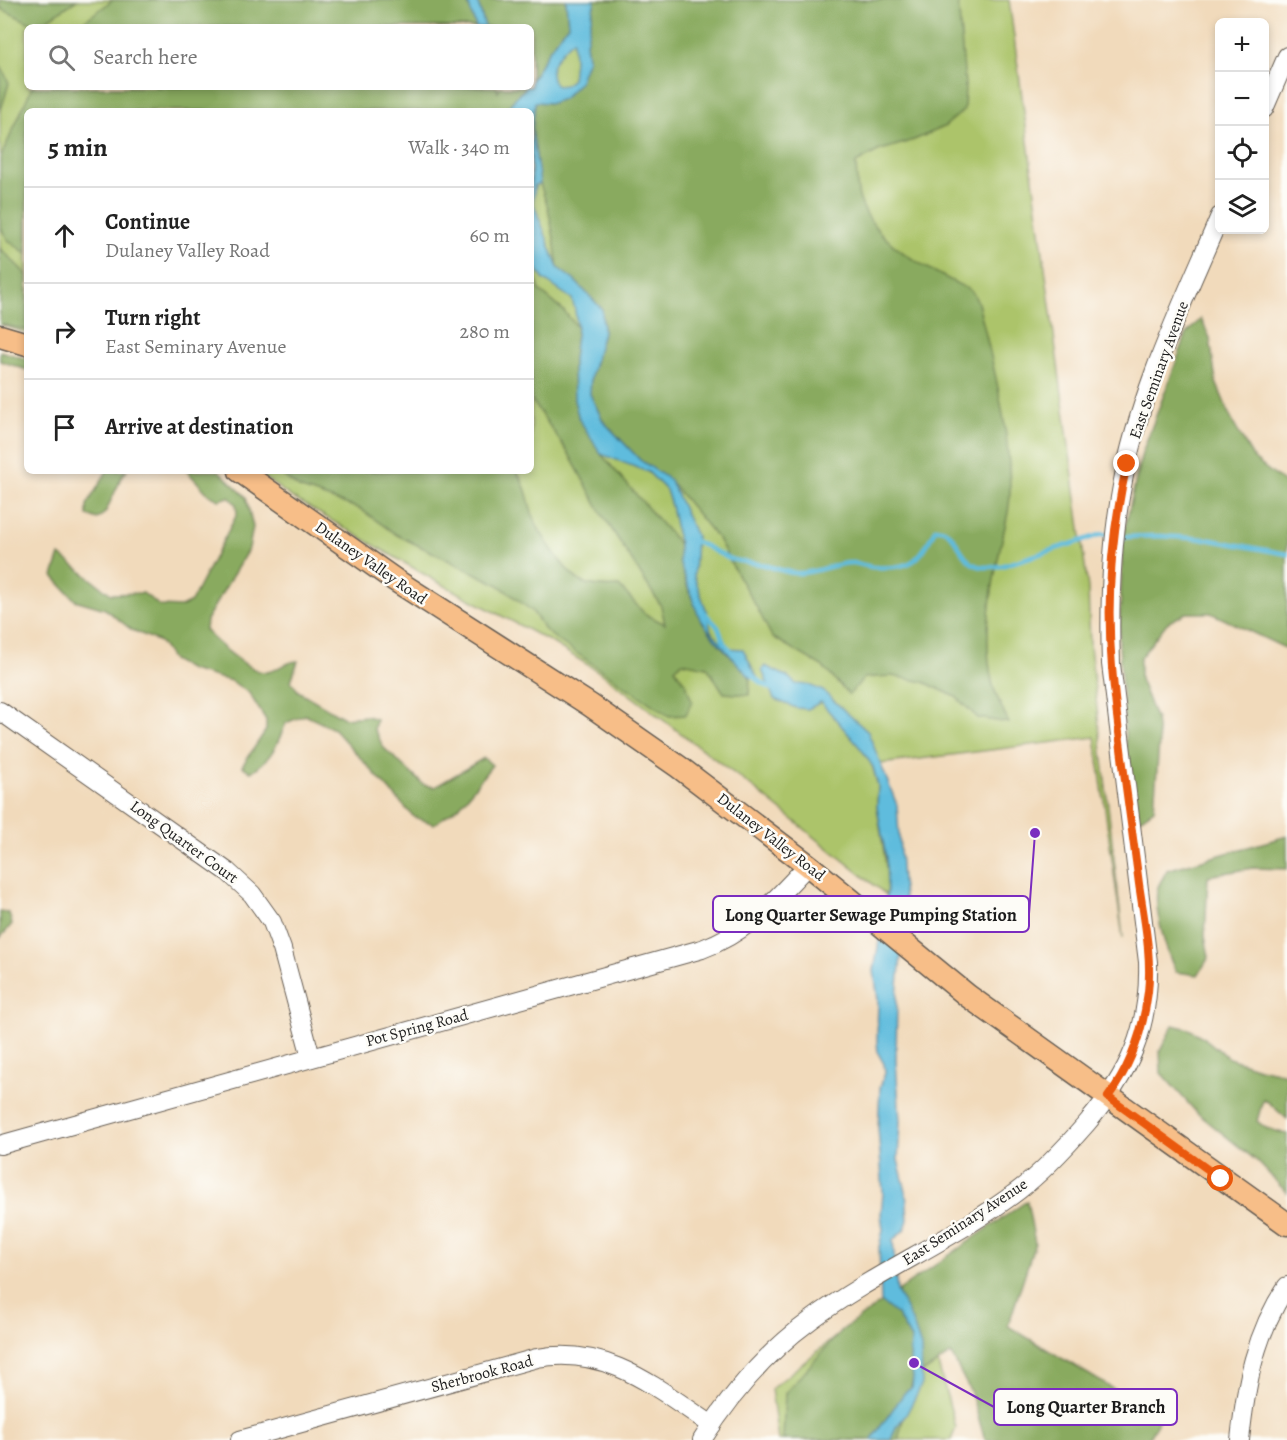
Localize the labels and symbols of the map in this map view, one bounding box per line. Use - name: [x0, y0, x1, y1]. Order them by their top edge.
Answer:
- street label: East Seminary Avenue: [1124, 298, 1194, 442]
- route end: [1113, 450, 1139, 476]
- street label: Dulaney Valley Road: [311, 516, 432, 610]
- street label: Dulaney Valley Road: [712, 788, 830, 887]
- street label: Long Quarter Court: [125, 795, 243, 889]
- callout: Long Quarter Sewage Pumping Station: [713, 896, 1029, 932]
- text: Long Quarter Sewage Pumping Station: [725, 903, 1017, 927]
- street label: Pot Spring Road: [363, 1004, 471, 1052]
- route start: [1207, 1165, 1233, 1191]
- street label: East Seminary Avenue: [898, 1173, 1032, 1271]
- street label: Sherbrook Road: [429, 1350, 536, 1398]
- callout: Long Quarter Branch: [994, 1389, 1177, 1425]
- text: Long Quarter Branch: [1007, 1395, 1166, 1419]

